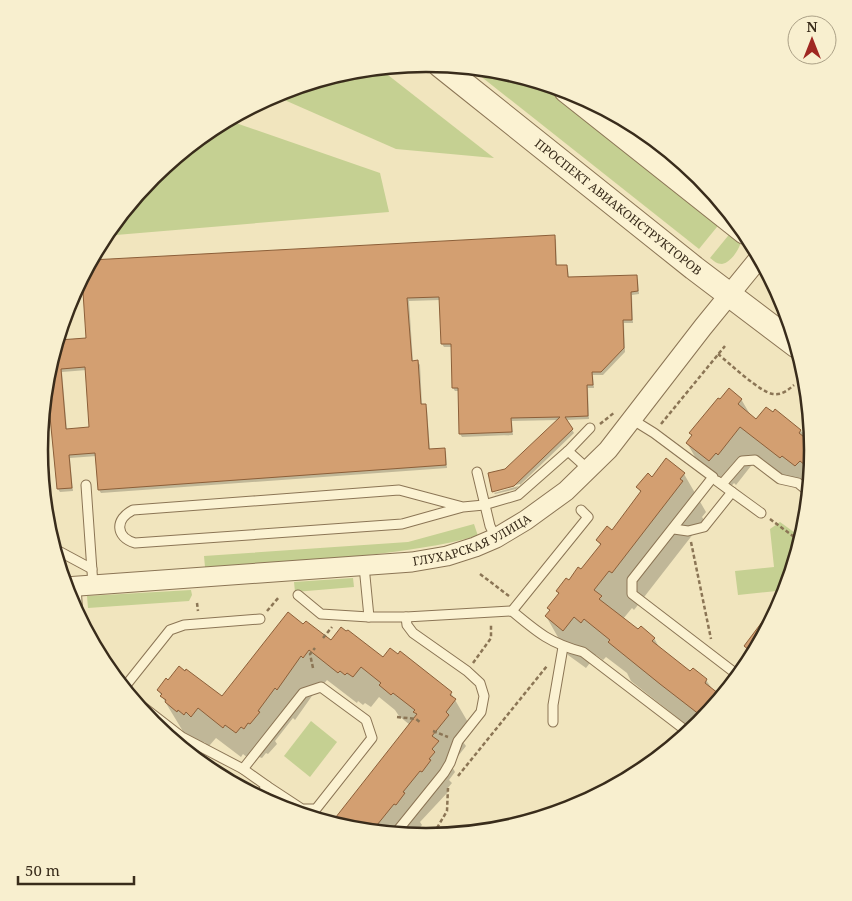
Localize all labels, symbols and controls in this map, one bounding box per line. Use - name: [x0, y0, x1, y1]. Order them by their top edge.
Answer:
- north arrow: [787, 15, 837, 65]
- text: N: [806, 17, 818, 36]
- street label: ПРОСПЕКТ АВИАКОНСТРУКТОРОВ: [531, 135, 706, 279]
- street label: ГЛУХАРСКАЯ УЛИЦА: [411, 510, 535, 570]
- scale bar: [18, 854, 134, 886]
- text: 50 m: [25, 860, 60, 880]

